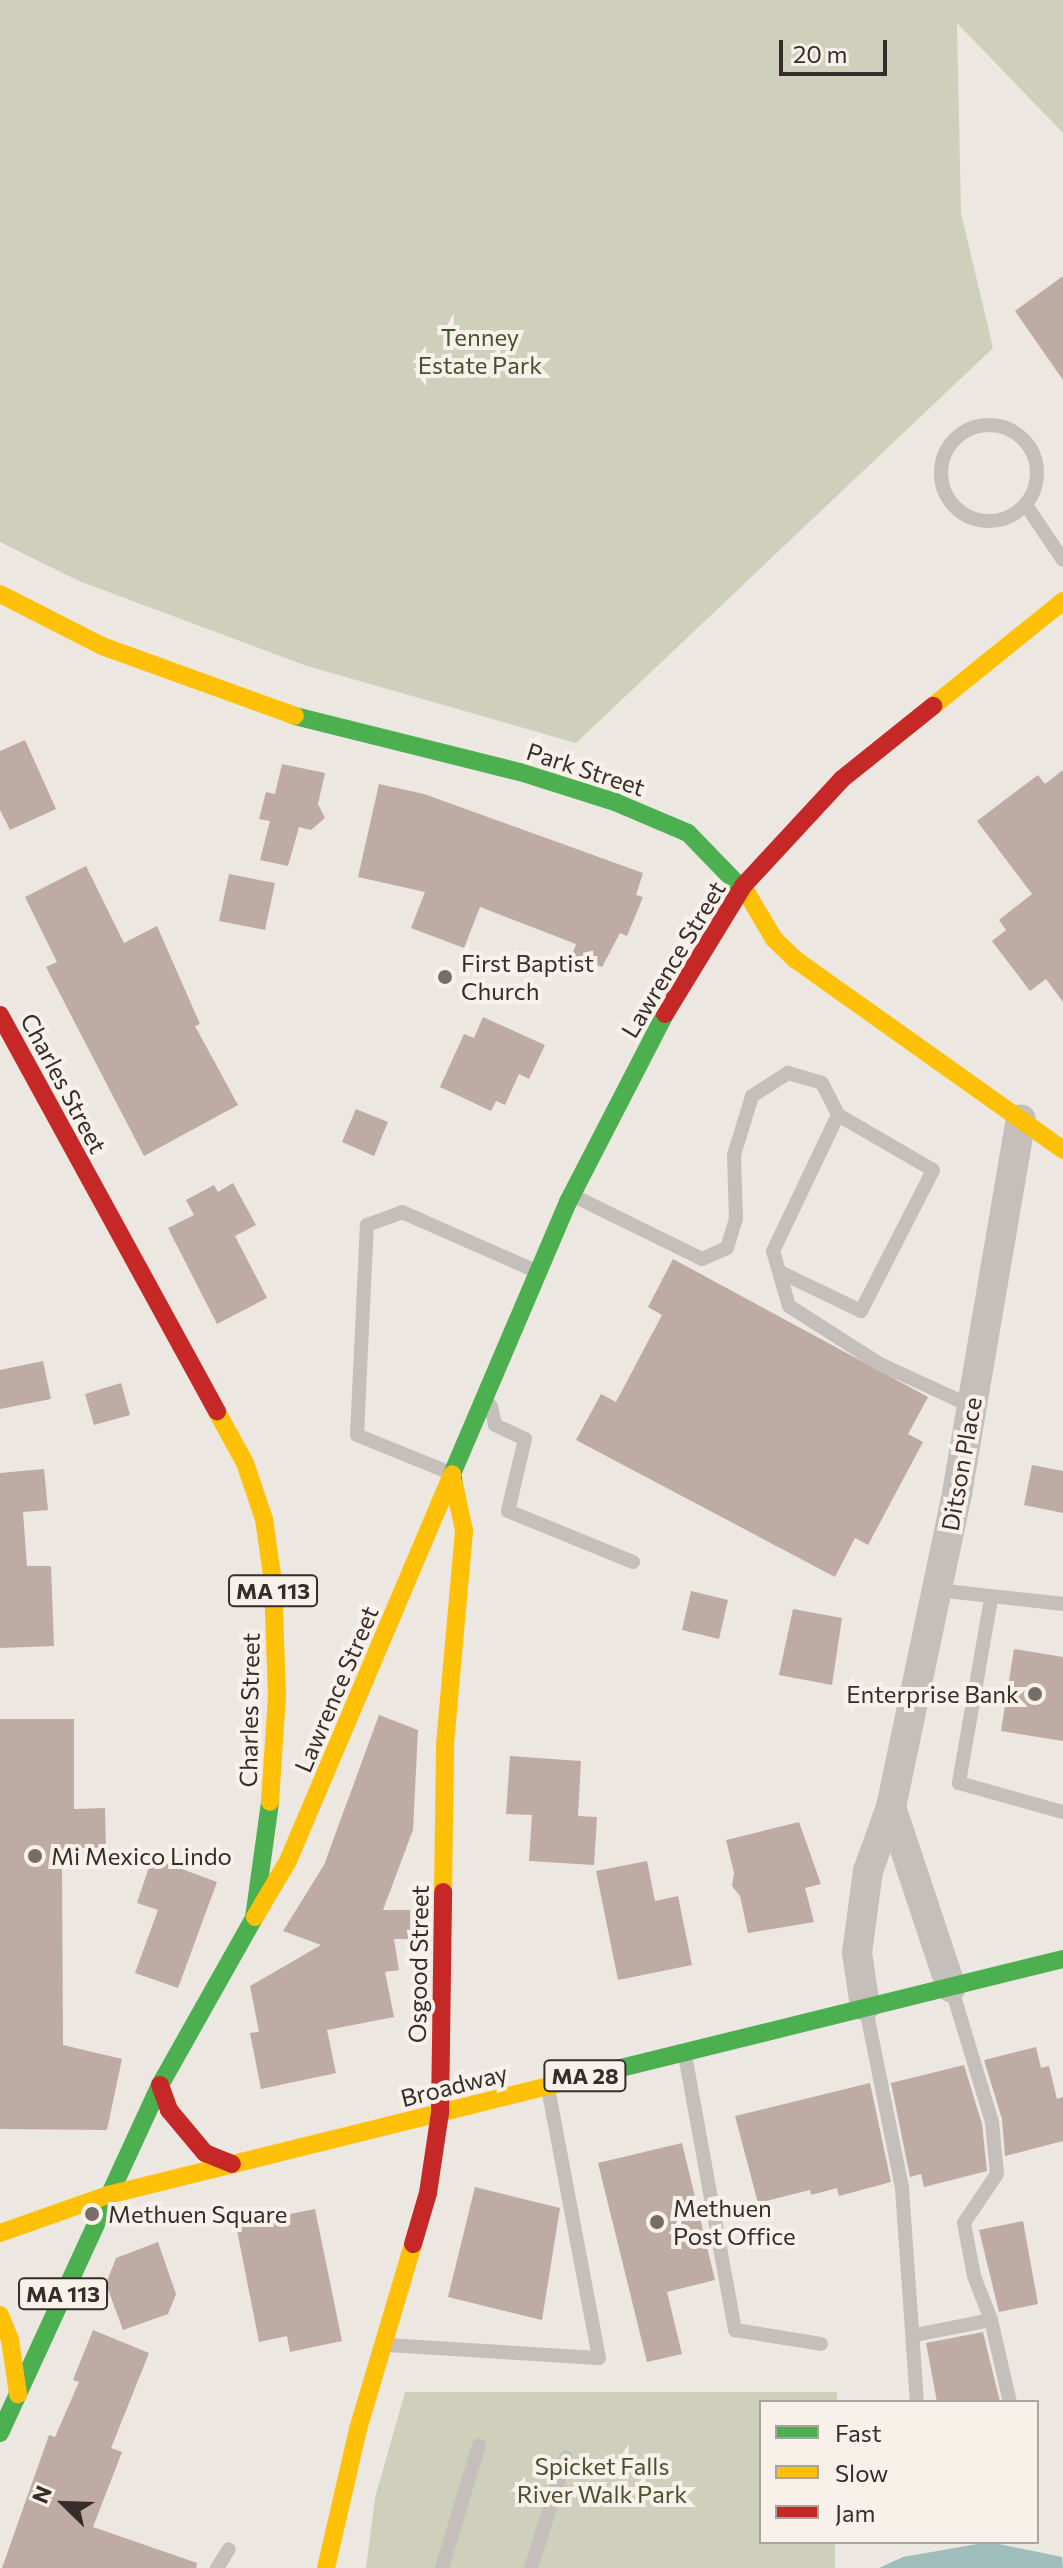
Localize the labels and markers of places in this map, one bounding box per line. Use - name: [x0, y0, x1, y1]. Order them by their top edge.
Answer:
- place label: First Baptist Church: [461, 949, 594, 1005]
- marker: First Baptist Church: [436, 968, 454, 986]
- place label: Enterprise Bank: [846, 1680, 1019, 1708]
- marker: Enterprise Bank: [1026, 1685, 1044, 1703]
- place label: Mi Mexico Lindo: [51, 1842, 232, 1870]
- marker: Mi Mexico Lindo: [26, 1847, 44, 1865]
- place label: Methuen Post Office: [673, 2194, 796, 2250]
- place label: Methuen Square: [108, 2200, 287, 2228]
- marker: Methuen Square: [83, 2205, 101, 2223]
- marker: Methuen Post Office: [648, 2213, 666, 2231]

